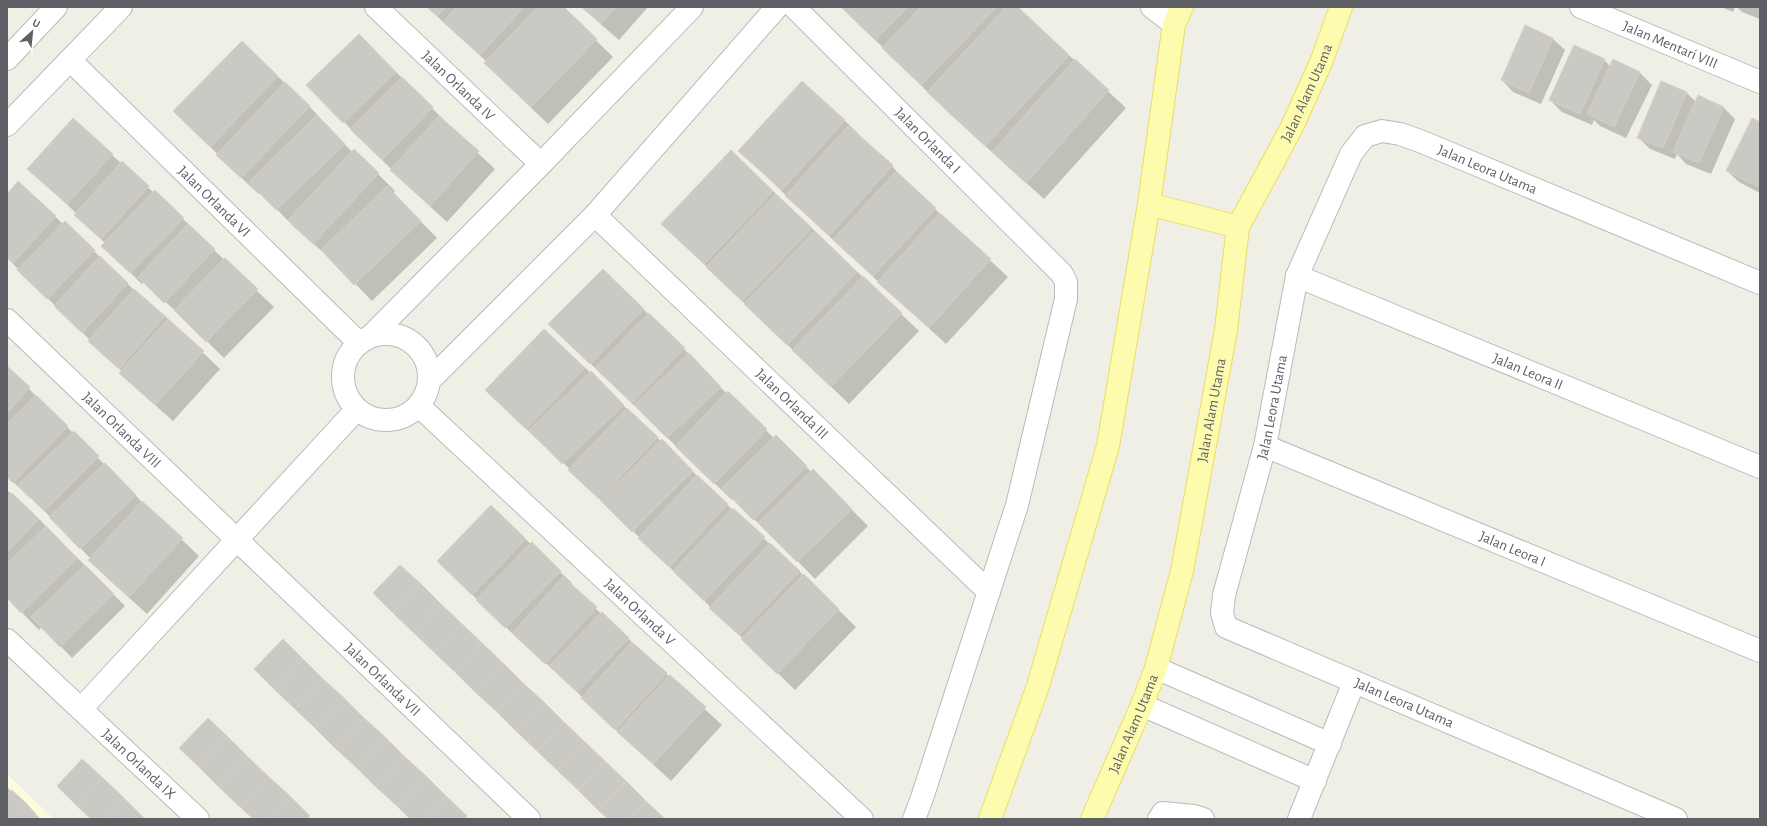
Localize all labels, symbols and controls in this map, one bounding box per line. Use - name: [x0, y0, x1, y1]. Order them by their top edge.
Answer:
- north arrow: [12, 12, 52, 52]
- text: U: [31, 17, 42, 30]
- street label: Jalan Mentari VIII: [1621, 18, 1720, 71]
- street label: Jalan Alam Utama: [1278, 42, 1335, 144]
- street label: Jalan Orlanda IV: [419, 48, 498, 124]
- street label: Jalan Orlanda I: [892, 105, 964, 176]
- street label: Jalan Leora Utama: [1436, 142, 1539, 197]
- street label: Jalan Orlanda VI: [175, 163, 253, 240]
- street label: Jalan Leora II: [1491, 350, 1565, 392]
- street label: Jalan Leora Utama: [1254, 353, 1290, 461]
- street label: Jalan Alam Utama: [1195, 357, 1228, 463]
- street label: Jalan Orlanda III: [753, 366, 831, 442]
- street label: Jalan Orlanda VIII: [80, 389, 164, 471]
- street label: Jalan Leora I: [1477, 528, 1548, 569]
- street label: Jalan Orlanda V: [602, 576, 678, 649]
- street label: Jalan Orlanda VII: [342, 640, 424, 719]
- street label: Jalan Alam Utama: [1106, 672, 1160, 775]
- street label: Jalan Leora Utama: [1352, 675, 1456, 731]
- street label: Jalan Orlanda IX: [99, 726, 179, 802]

